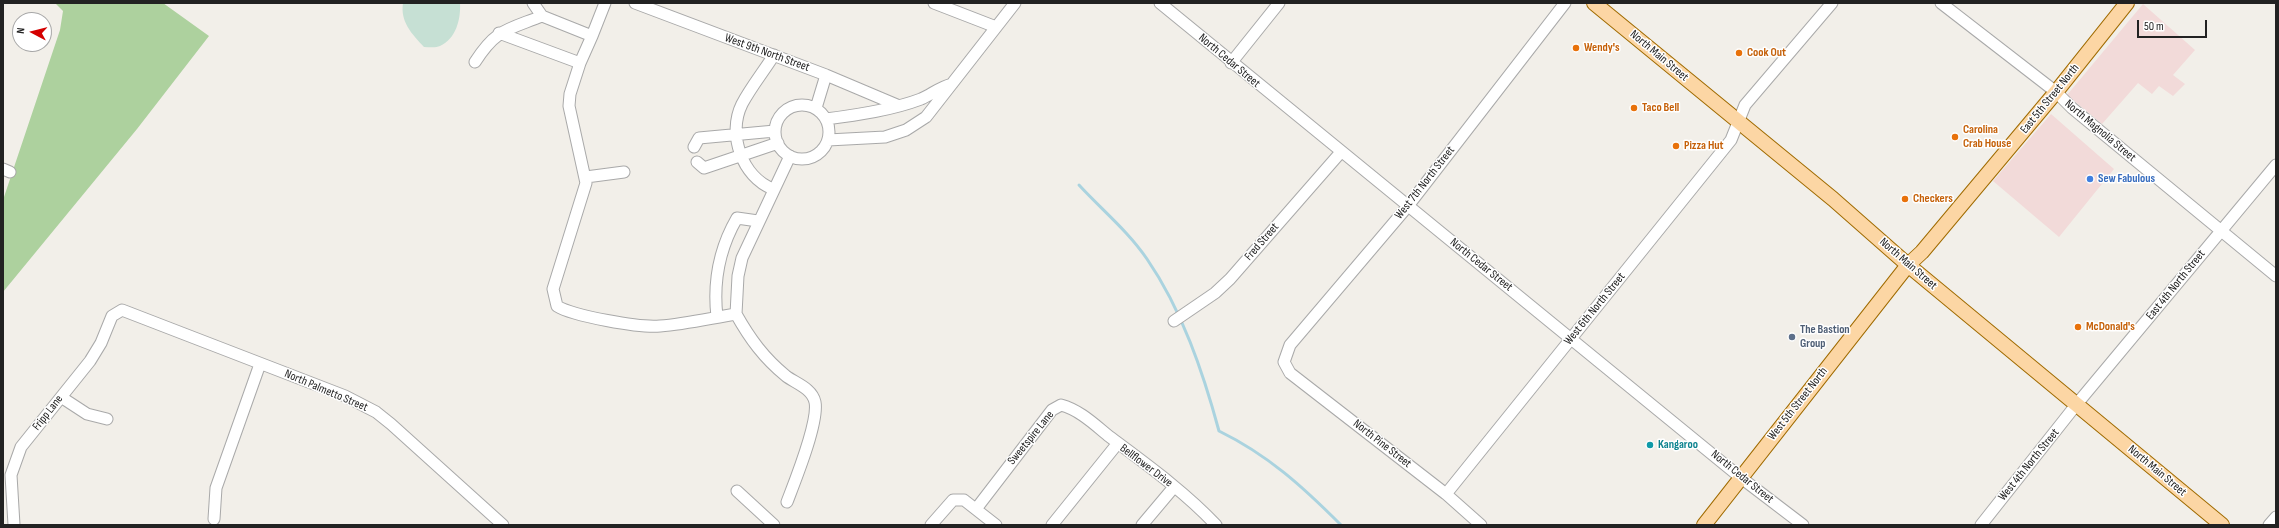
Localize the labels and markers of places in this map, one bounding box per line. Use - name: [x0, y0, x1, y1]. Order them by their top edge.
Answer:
- place label: Wendy's: [1584, 41, 1620, 55]
- marker: Wendy's: [1571, 43, 1581, 53]
- place label: Cook Out: [1747, 46, 1786, 60]
- marker: Cook Out: [1734, 48, 1744, 58]
- place label: Taco Bell: [1642, 101, 1679, 115]
- marker: Taco Bell: [1629, 103, 1639, 113]
- place label: Carolina Crab House: [1963, 123, 2011, 151]
- marker: Carolina Crab House: [1950, 132, 1960, 142]
- place label: Pizza Hut: [1684, 139, 1723, 153]
- marker: Pizza Hut: [1671, 141, 1681, 151]
- place label: Sew Fabulous: [2098, 172, 2155, 186]
- marker: Sew Fabulous: [2085, 174, 2095, 184]
- place label: Checkers: [1913, 192, 1953, 206]
- marker: Checkers: [1900, 194, 1910, 204]
- place label: McDonald's: [2086, 320, 2135, 334]
- marker: McDonald's: [2073, 322, 2083, 332]
- place label: The Bastion Group: [1800, 323, 1850, 351]
- marker: The Bastion Group: [1787, 332, 1797, 342]
- place label: Kangaroo: [1658, 438, 1698, 452]
- marker: Kangaroo: [1645, 440, 1655, 450]

